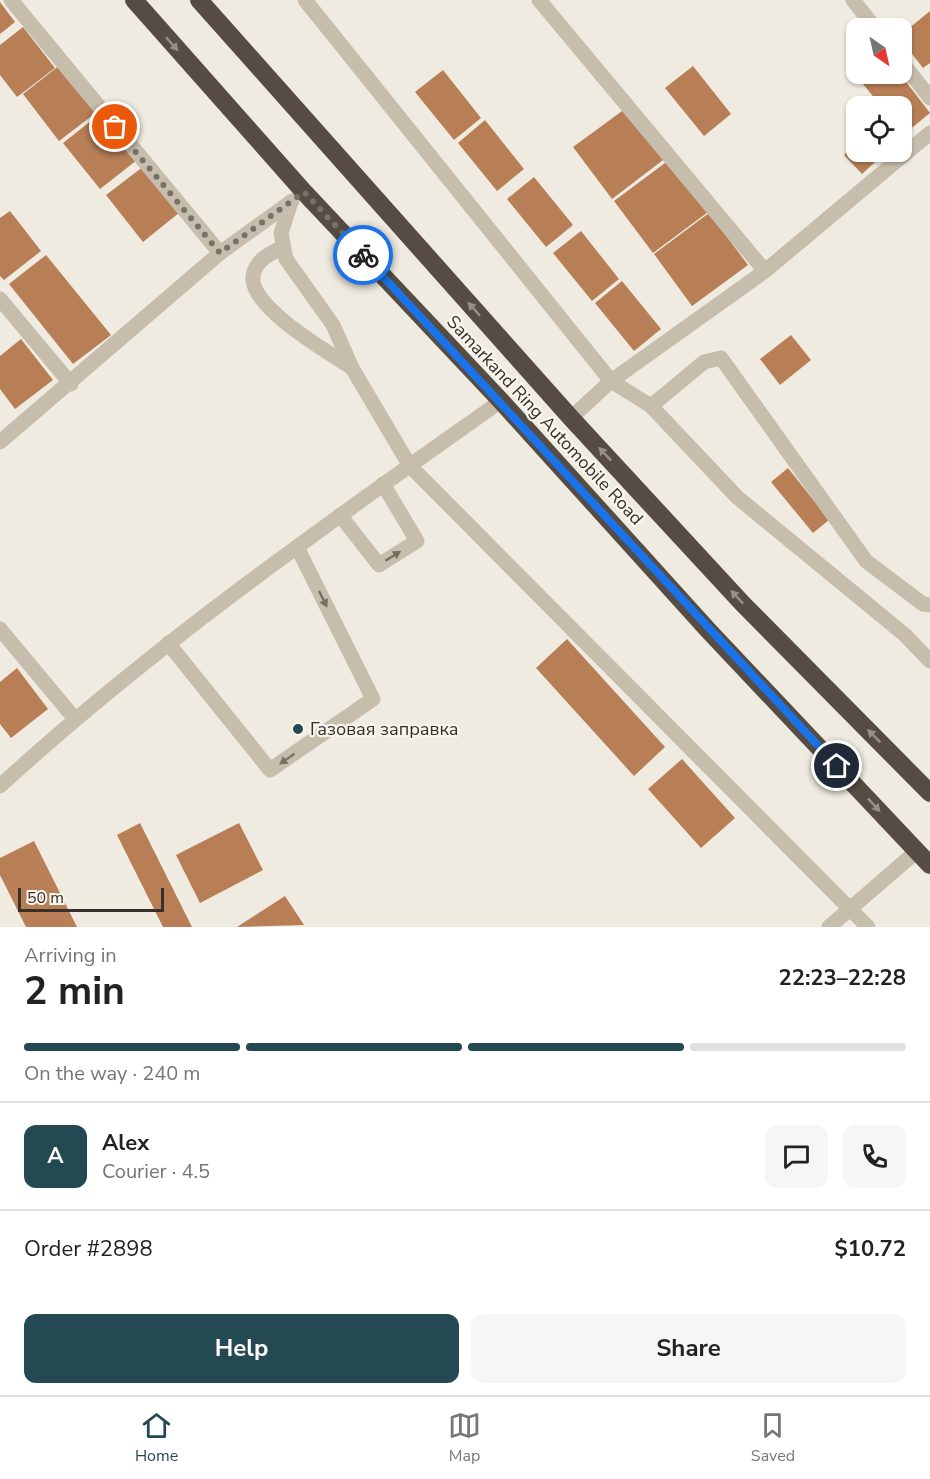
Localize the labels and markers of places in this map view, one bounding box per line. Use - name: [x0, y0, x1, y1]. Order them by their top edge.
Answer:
- pin: [89, 101, 140, 152]
- place label: Газовая заправка: [310, 717, 459, 741]
- marker: Газовая заправка: [291, 722, 305, 736]
- pin: [811, 740, 862, 791]

